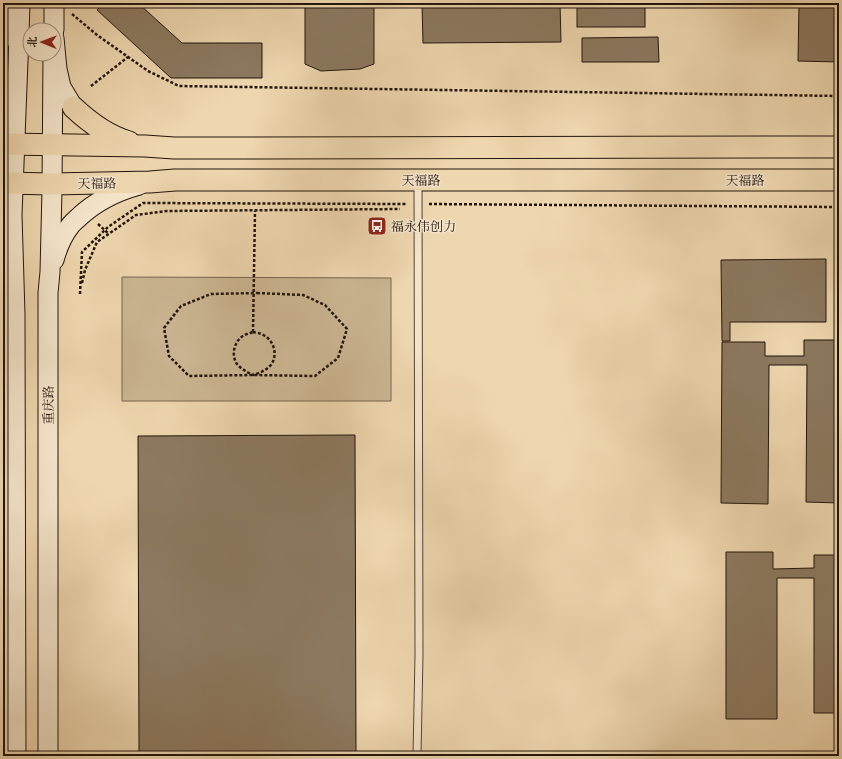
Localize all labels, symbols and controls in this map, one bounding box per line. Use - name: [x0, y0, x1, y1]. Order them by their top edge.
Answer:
- north arrow: [22, 22, 62, 62]
- text: 北: [26, 36, 39, 47]
- street label: 天福路: [401, 173, 441, 189]
- street label: 天福路: [725, 173, 765, 189]
- street label: 天福路: [77, 176, 117, 192]
- bus stop icon: 福永伟创力: [366, 215, 388, 237]
- place label: 福永伟创力: [391, 219, 456, 235]
- street label: 重庆路: [41, 385, 57, 425]

